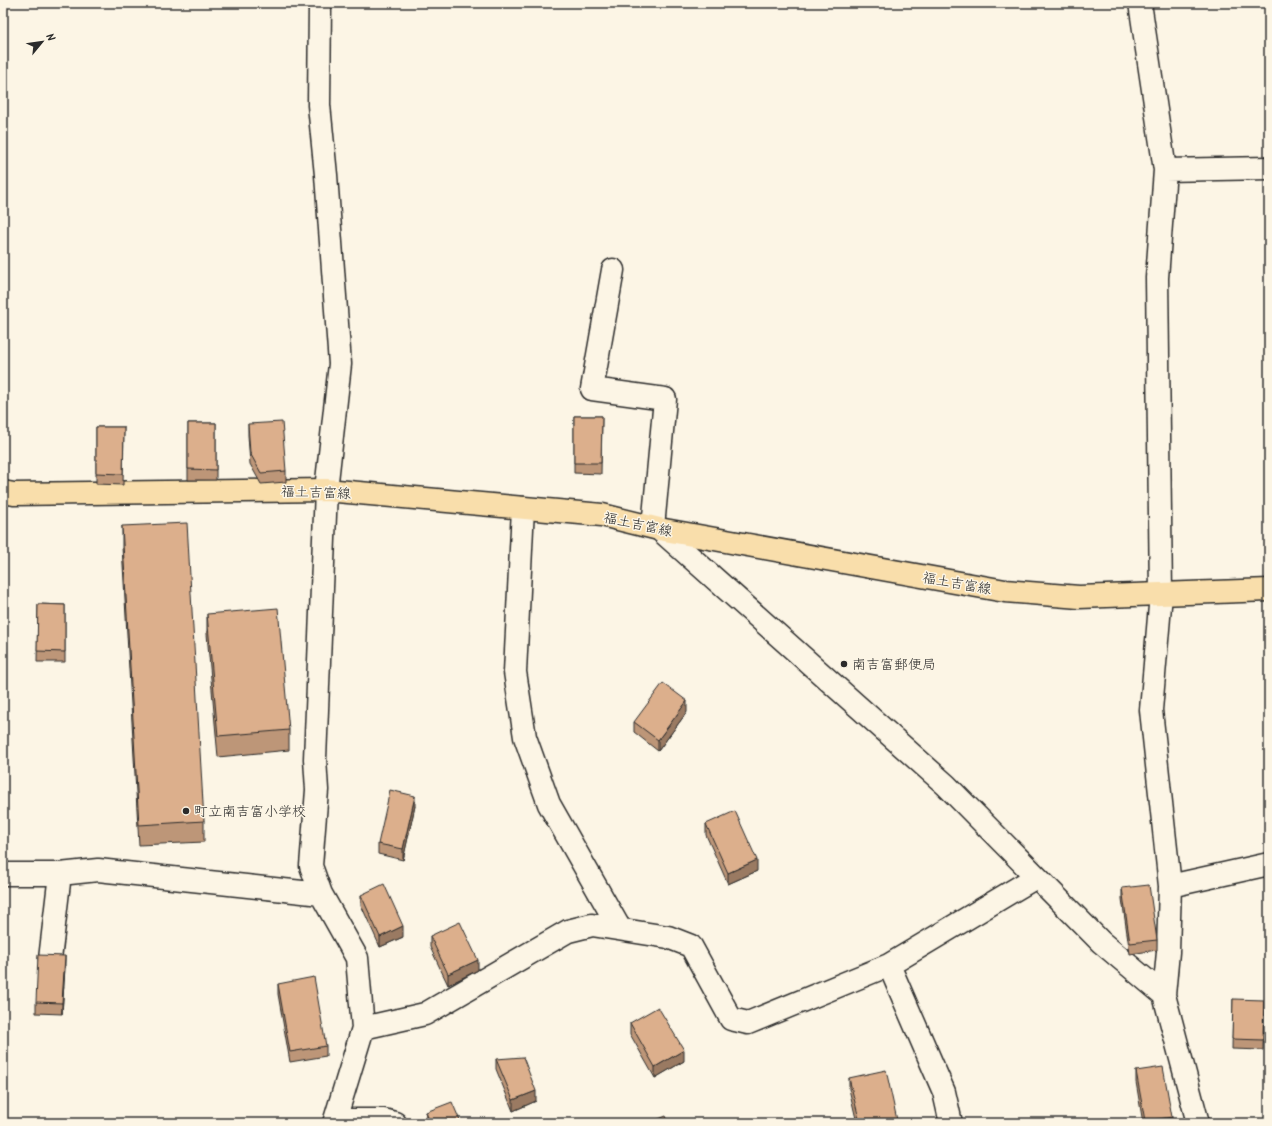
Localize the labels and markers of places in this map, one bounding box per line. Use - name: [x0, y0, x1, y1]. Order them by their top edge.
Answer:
- place label: 南吉富郵便局: [852, 654, 936, 676]
- marker: 南吉富郵便局: [839, 659, 849, 669]
- place label: 町立南吉富小学校: [194, 801, 306, 823]
- marker: 町立南吉富小学校: [181, 806, 191, 816]

